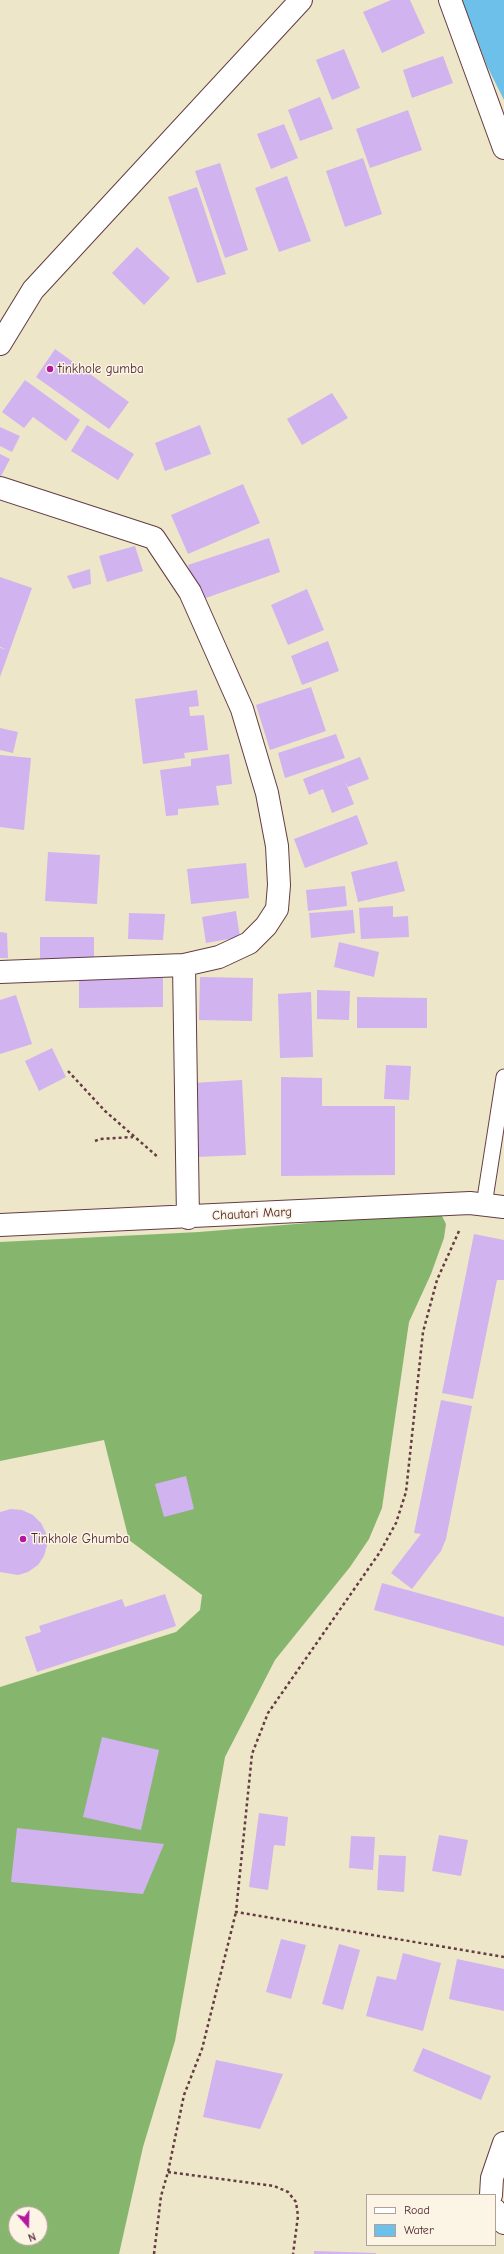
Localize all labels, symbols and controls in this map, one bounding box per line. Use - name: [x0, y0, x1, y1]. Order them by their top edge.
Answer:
- place label: tinkhole gumba: [58, 361, 144, 377]
- marker: tinkhole gumba: [45, 364, 55, 374]
- street label: Chautari Marg: [212, 1204, 292, 1224]
- place label: Tinkhole Ghumba: [31, 1531, 129, 1547]
- marker: Tinkhole Ghumba: [18, 1534, 28, 1544]
- legend: [366, 2194, 496, 2246]
- text: Road: [404, 2203, 430, 2217]
- north arrow: [8, 2206, 48, 2246]
- text: Water: [404, 2223, 434, 2237]
- text: N: [26, 2229, 38, 2244]

